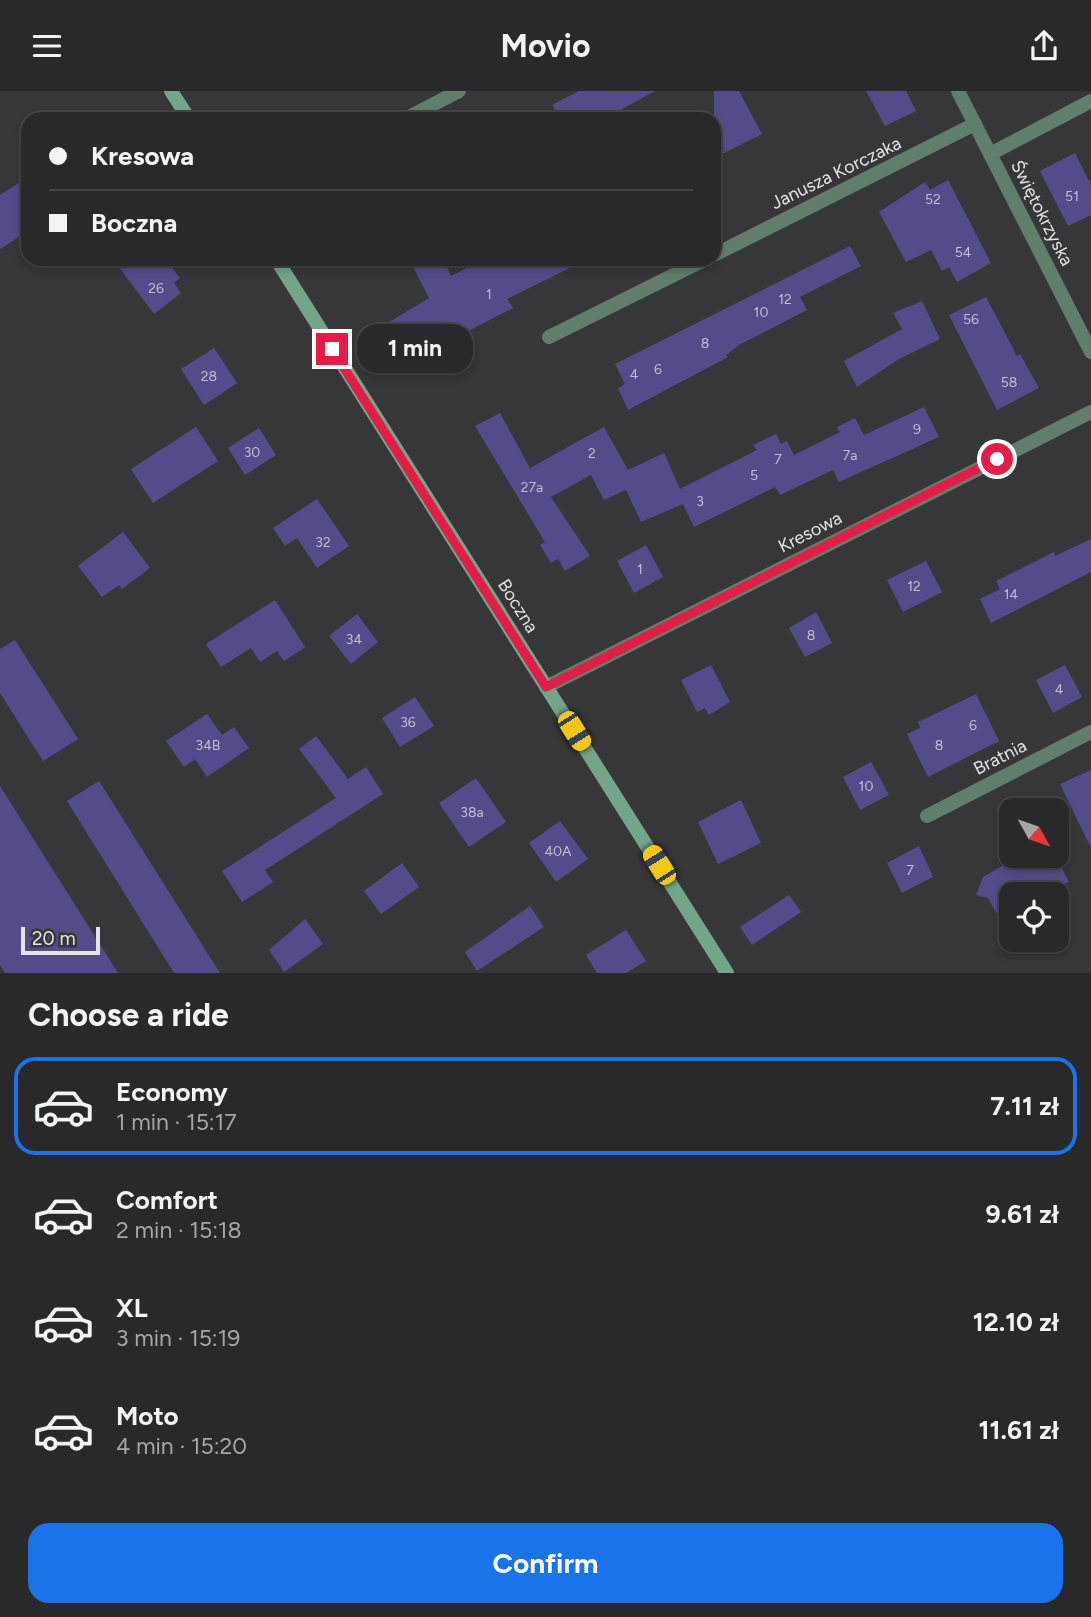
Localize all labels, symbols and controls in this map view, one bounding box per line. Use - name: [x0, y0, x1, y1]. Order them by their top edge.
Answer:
- icon: menu: [28, 27, 66, 65]
- text: Movio: [500, 27, 591, 65]
- icon: share: [1025, 27, 1063, 65]
- street label: Janusza Korczaka: [767, 132, 905, 214]
- text: Kresowa: [91, 140, 194, 172]
- street label: Świętokrzyska: [1006, 157, 1078, 269]
- house number: 51: [1065, 188, 1079, 205]
- house number: 52: [925, 191, 941, 208]
- text: Boczna: [91, 207, 177, 239]
- house number: 54: [955, 244, 972, 261]
- house number: 26: [148, 280, 164, 297]
- house number: 1: [486, 286, 492, 303]
- house number: 12: [778, 291, 792, 308]
- house number: 10: [754, 304, 768, 321]
- house number: 56: [963, 311, 979, 328]
- callout: 1 min: [356, 324, 472, 373]
- route end: [316, 333, 348, 365]
- text: 1 min: [388, 334, 442, 362]
- house number: 8: [701, 335, 709, 352]
- house number: 6: [654, 361, 662, 378]
- house number: 4: [630, 366, 639, 383]
- house number: 28: [201, 368, 217, 385]
- house number: 58: [1001, 374, 1017, 391]
- house number: 9: [913, 421, 921, 438]
- route start: [981, 443, 1013, 475]
- house number: 30: [244, 444, 260, 461]
- house number: 2: [588, 445, 596, 462]
- house number: 7a: [843, 447, 857, 464]
- house number: 7: [774, 451, 782, 468]
- house number: 5: [750, 467, 758, 484]
- house number: 27a: [521, 479, 543, 496]
- house number: 3: [696, 493, 704, 510]
- street label: Kresowa: [774, 507, 846, 557]
- house number: 32: [315, 534, 331, 551]
- house number: 1: [637, 561, 643, 578]
- street label: Boczna: [493, 575, 543, 637]
- house number: 12: [907, 578, 921, 595]
- house number: 14: [1004, 586, 1019, 603]
- house number: 8: [807, 627, 815, 644]
- house number: 34: [346, 631, 362, 648]
- house number: 4: [1055, 681, 1064, 698]
- car: [554, 708, 595, 754]
- house number: 36: [400, 714, 416, 731]
- house number: 6: [969, 717, 977, 734]
- street label: Bratnia: [970, 734, 1030, 780]
- house number: 34B: [196, 737, 220, 754]
- house number: 8: [935, 737, 943, 754]
- house number: 10: [859, 778, 873, 795]
- north arrow: [999, 798, 1069, 868]
- map controls: [999, 798, 1069, 952]
- house number: 38a: [460, 804, 484, 821]
- car: [639, 842, 680, 888]
- house number: 40A: [544, 843, 572, 860]
- house number: 7: [906, 862, 914, 879]
- button: locate: [999, 882, 1069, 952]
- scale bar: [21, 924, 100, 956]
- text: 20 m: [32, 927, 76, 950]
- text: Choose a ride: [28, 996, 229, 1034]
- icon: car: [32, 1075, 95, 1138]
- text: Economy: [116, 1076, 228, 1108]
- text: 7.11 zł: [990, 1090, 1059, 1122]
- text: 1 min · 15:17: [116, 1108, 237, 1136]
- icon: car: [32, 1183, 95, 1246]
- text: Comfort: [116, 1184, 218, 1216]
- text: 9.61 zł: [985, 1198, 1059, 1230]
- text: 2 min · 15:18: [116, 1216, 242, 1244]
- icon: car: [32, 1291, 95, 1354]
- text: XL: [116, 1292, 148, 1324]
- text: 12.10 zł: [973, 1306, 1059, 1338]
- text: 3 min · 15:19: [116, 1324, 240, 1352]
- icon: car: [32, 1399, 95, 1462]
- text: Moto: [116, 1400, 179, 1432]
- text: 11.61 zł: [979, 1414, 1059, 1446]
- text: 4 min · 15:20: [116, 1432, 247, 1460]
- button: Confirm: [28, 1523, 1063, 1603]

